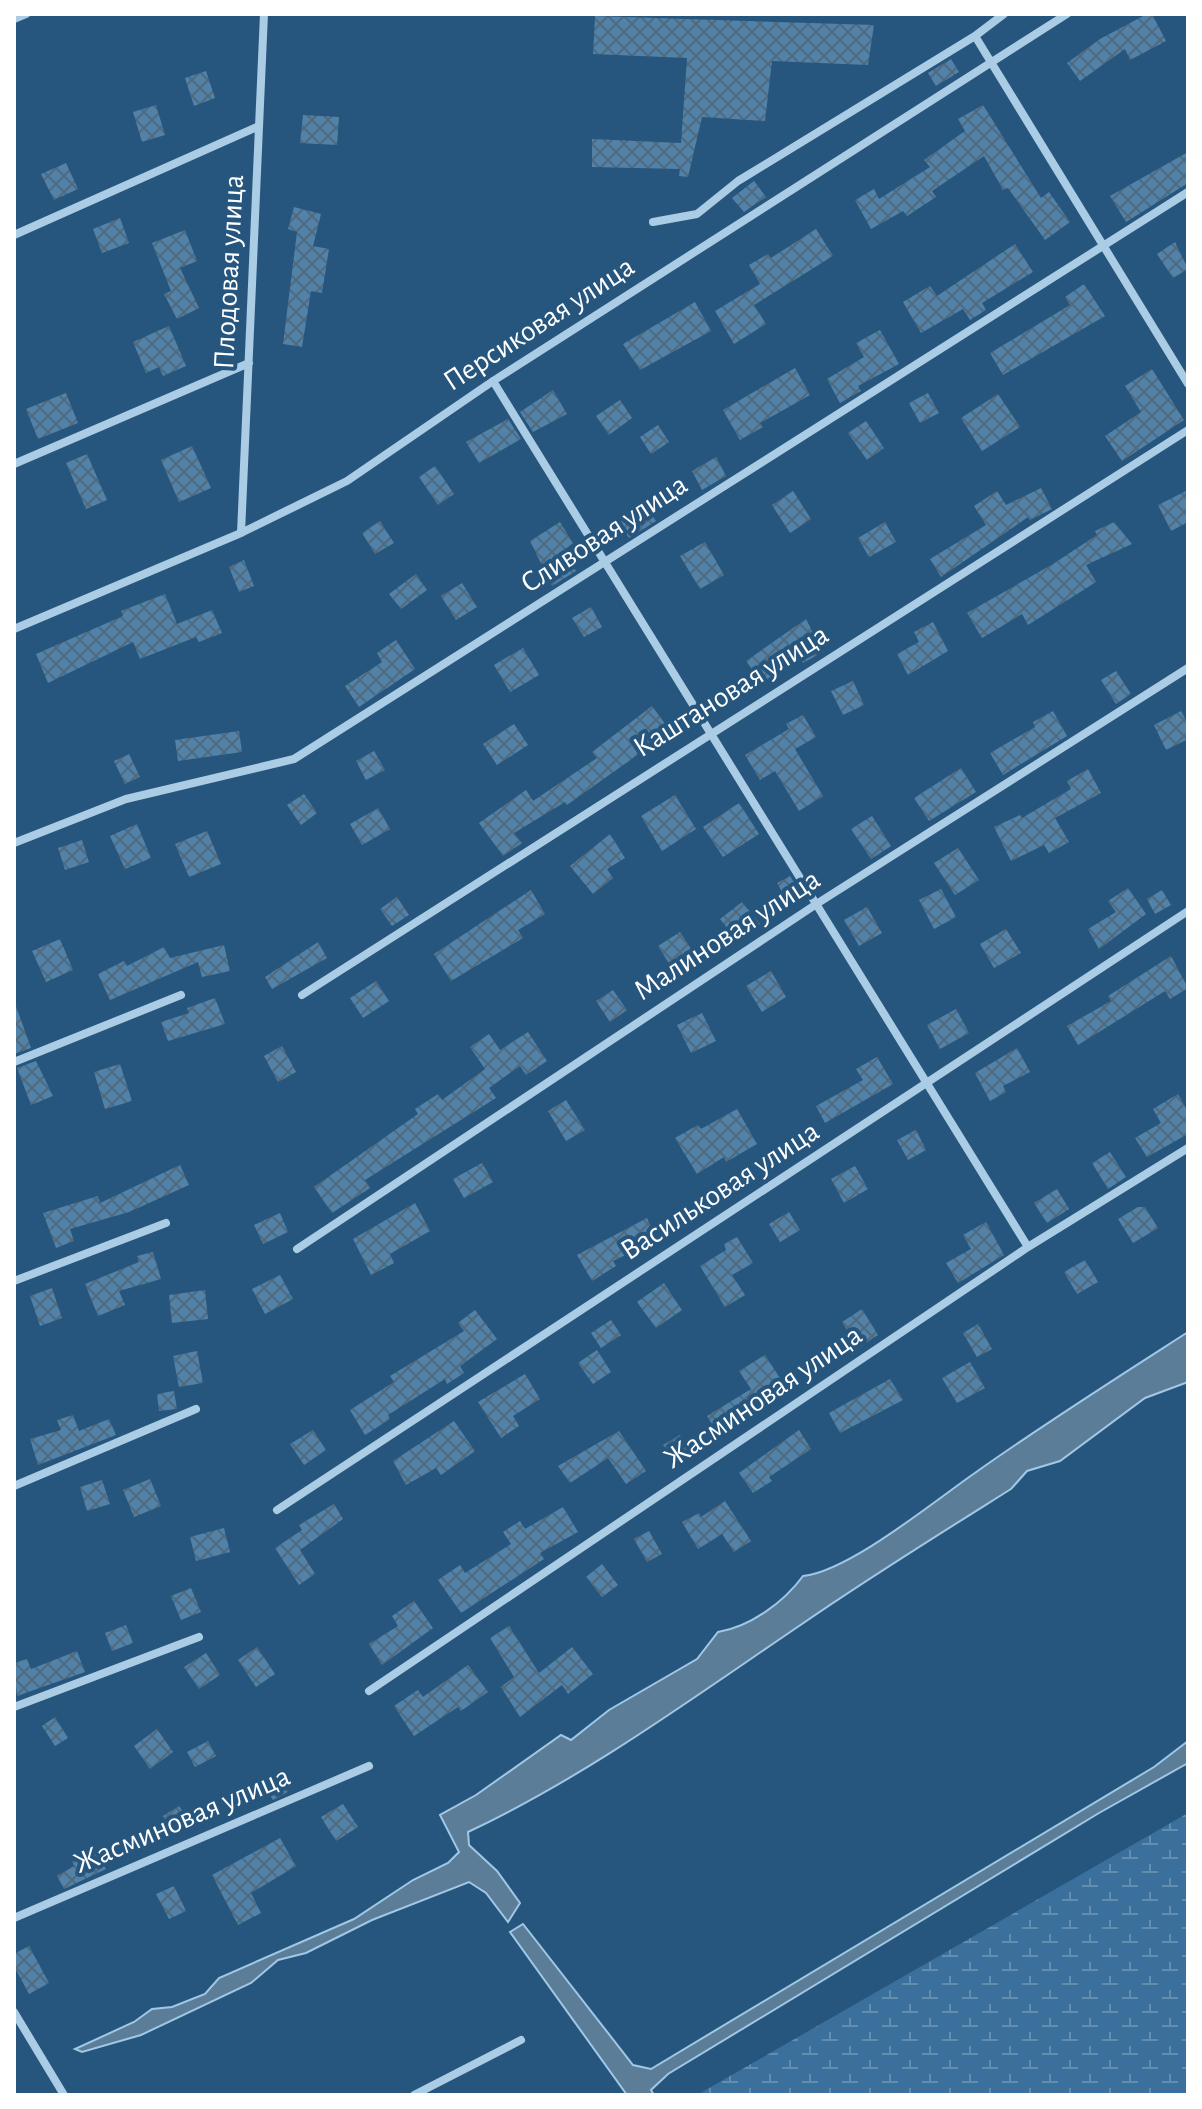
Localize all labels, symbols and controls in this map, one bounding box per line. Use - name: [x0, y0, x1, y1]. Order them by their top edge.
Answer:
- street label: Плодовая улица: [209, 174, 249, 370]
- street label: Персиковая улица: [438, 251, 640, 397]
- street label: Сливовая улица: [515, 469, 693, 599]
- street label: Каштановая улица: [628, 619, 834, 763]
- street label: Малиновая улица: [629, 864, 825, 1006]
- street label: Васильковая улица: [615, 1116, 825, 1266]
- street label: Жасминовая улица: [659, 1320, 867, 1474]
- street label: Жасминовая улица: [69, 1761, 295, 1879]

